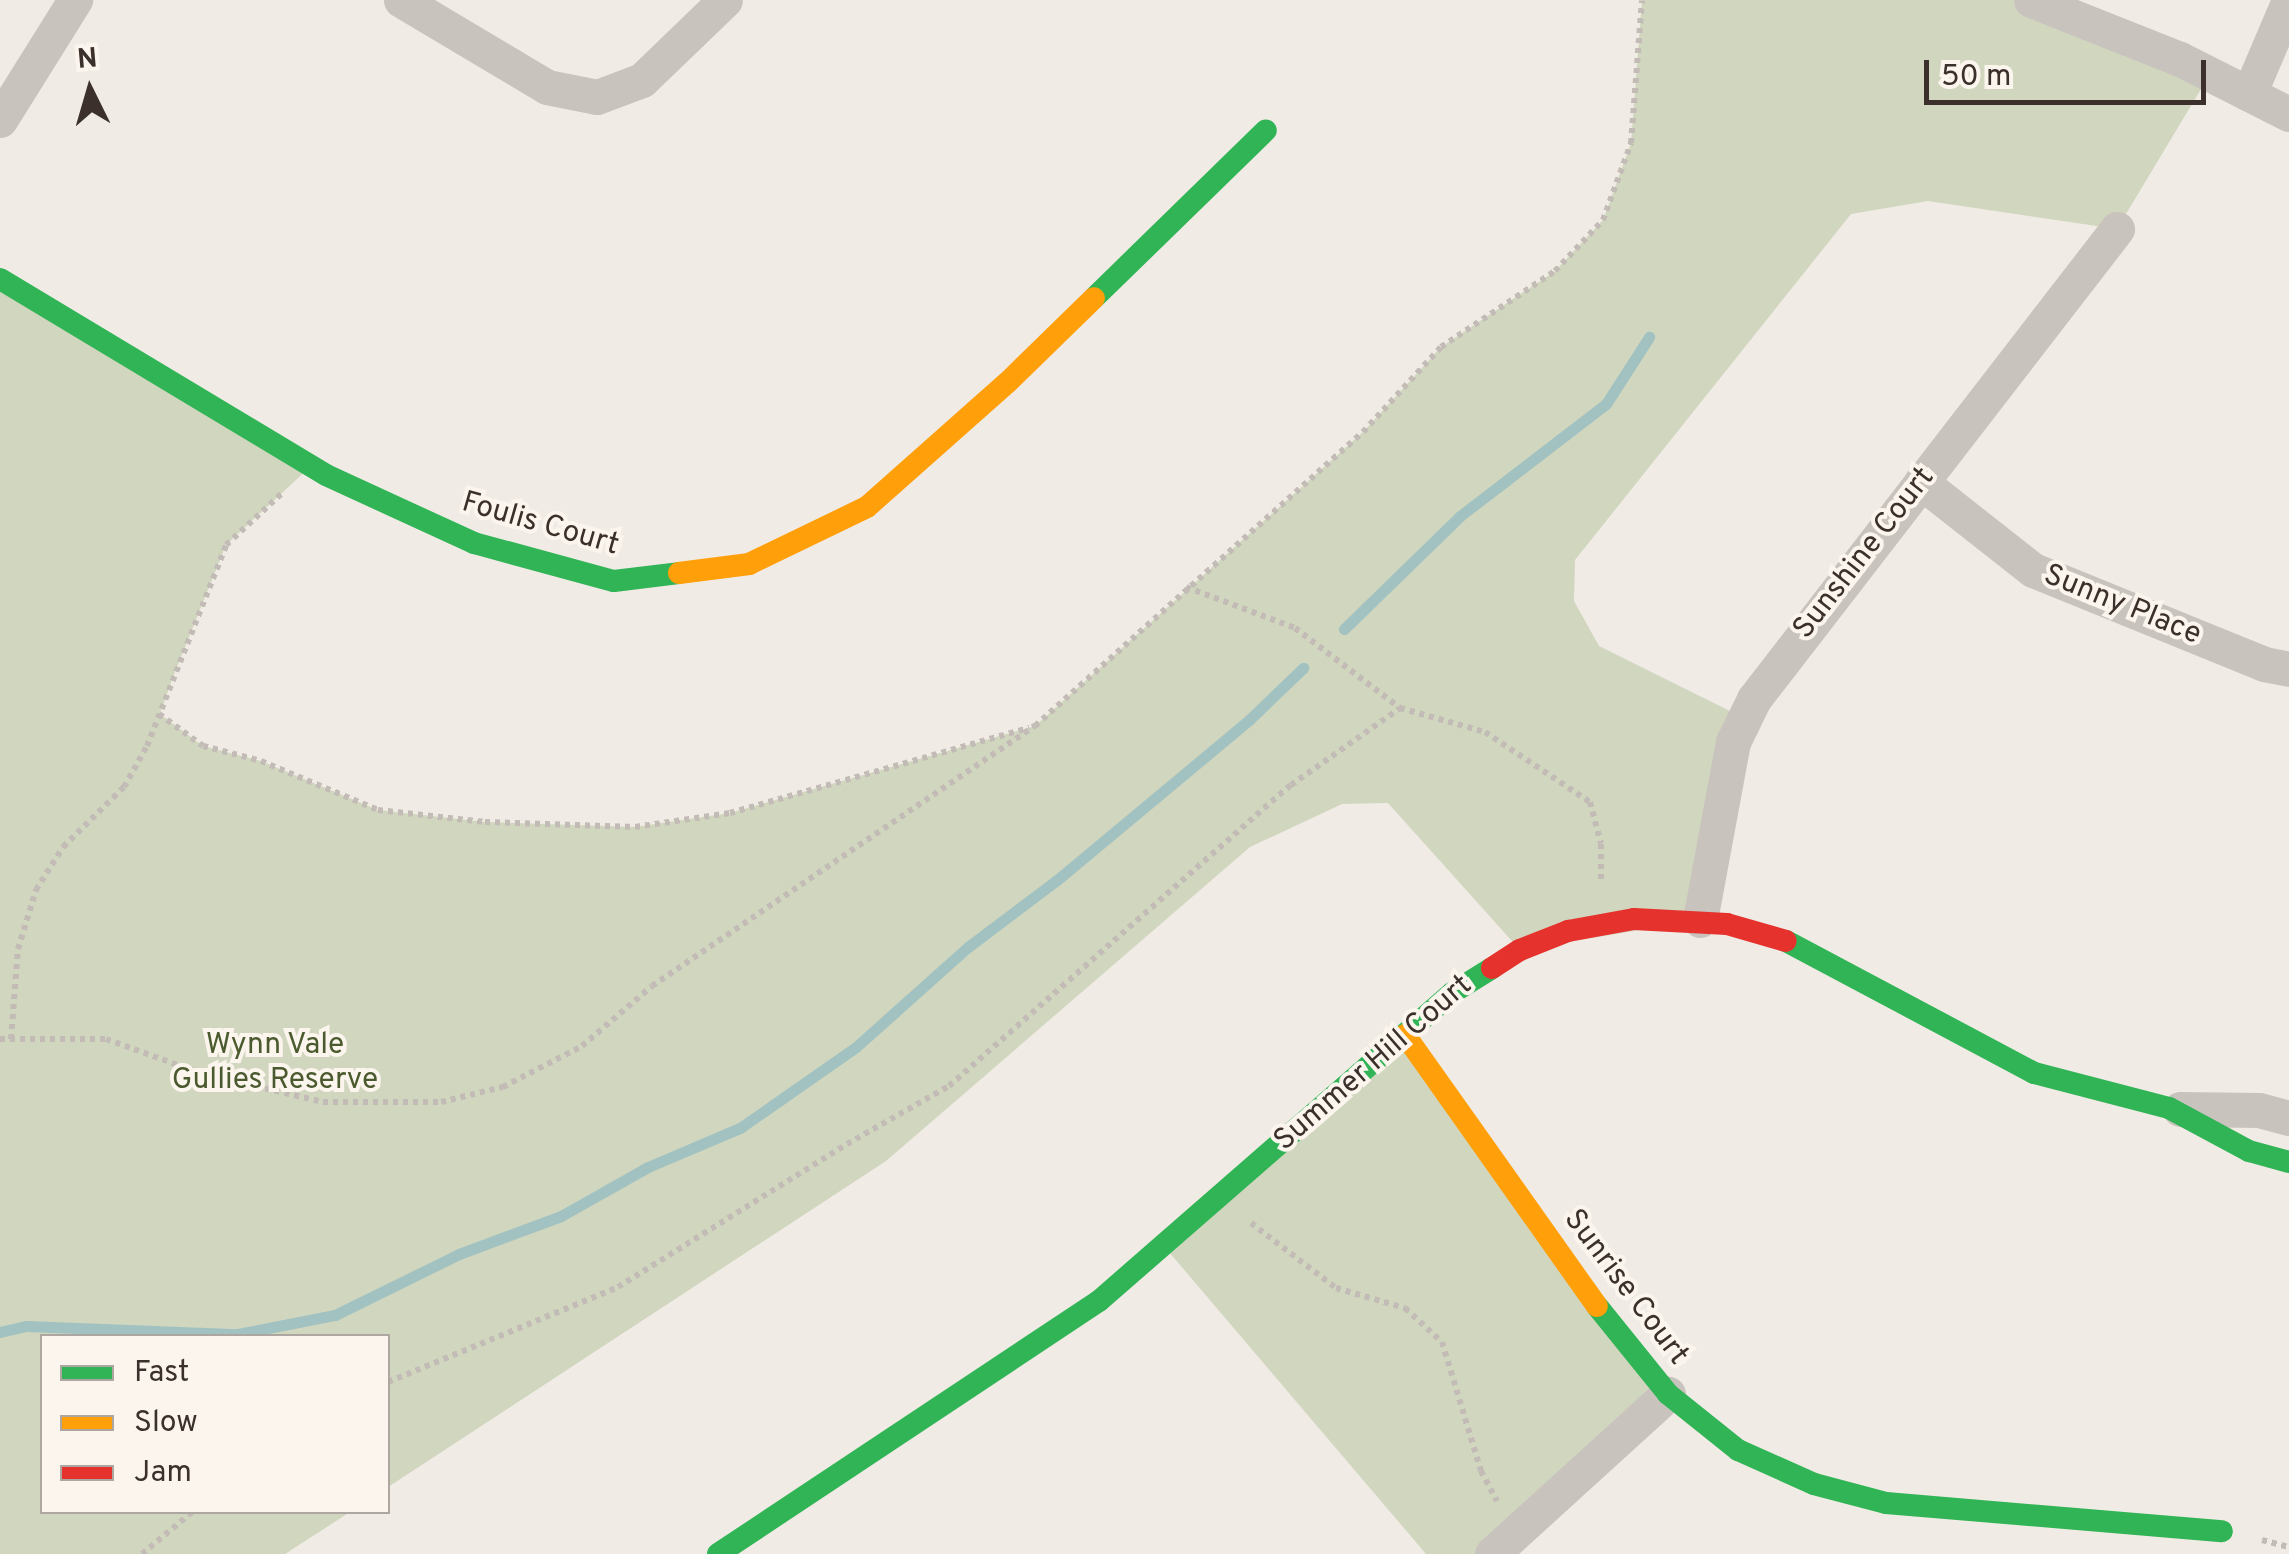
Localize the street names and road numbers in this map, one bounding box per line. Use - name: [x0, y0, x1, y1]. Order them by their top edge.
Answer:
- street label: Sunshine Court: [1787, 461, 1943, 647]
- street label: Foulis Court: [457, 485, 623, 565]
- street label: Sunny Place: [2038, 558, 2206, 654]
- street label: Summer Hill Court: [1268, 968, 1480, 1160]
- street label: Sunrise Court: [1555, 1203, 1695, 1373]

